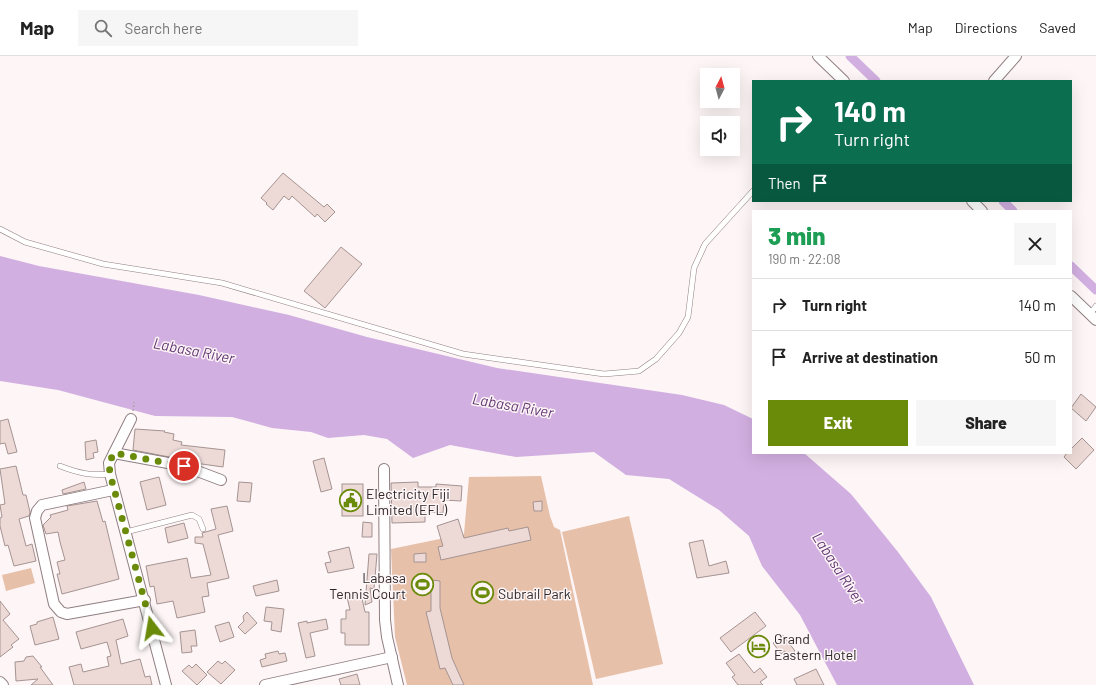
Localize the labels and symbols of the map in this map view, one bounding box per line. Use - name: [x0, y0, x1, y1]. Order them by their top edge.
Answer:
- north arrow: [700, 68, 740, 108]
- water label: Labasa River: [152, 333, 237, 367]
- water label: Labasa River: [471, 389, 556, 421]
- pin: [167, 449, 201, 483]
- place label: Electricity Fiji Limited (EFL): [366, 485, 450, 518]
- public building icon: Electricity Fiji Limited (EFL): [338, 488, 364, 514]
- water label: Labasa River: [809, 529, 869, 608]
- place label: Labasa Tennis Court: [329, 569, 406, 602]
- sports icon: Labasa Tennis Court: [409, 572, 435, 598]
- sports icon: Subrail Park: [470, 580, 496, 606]
- place label: Subrail Park: [498, 585, 571, 602]
- position arrow: [131, 607, 173, 649]
- place label: Grand Eastern Hotel: [774, 630, 856, 663]
- hotel icon: Grand Eastern Hotel: [746, 633, 772, 659]

